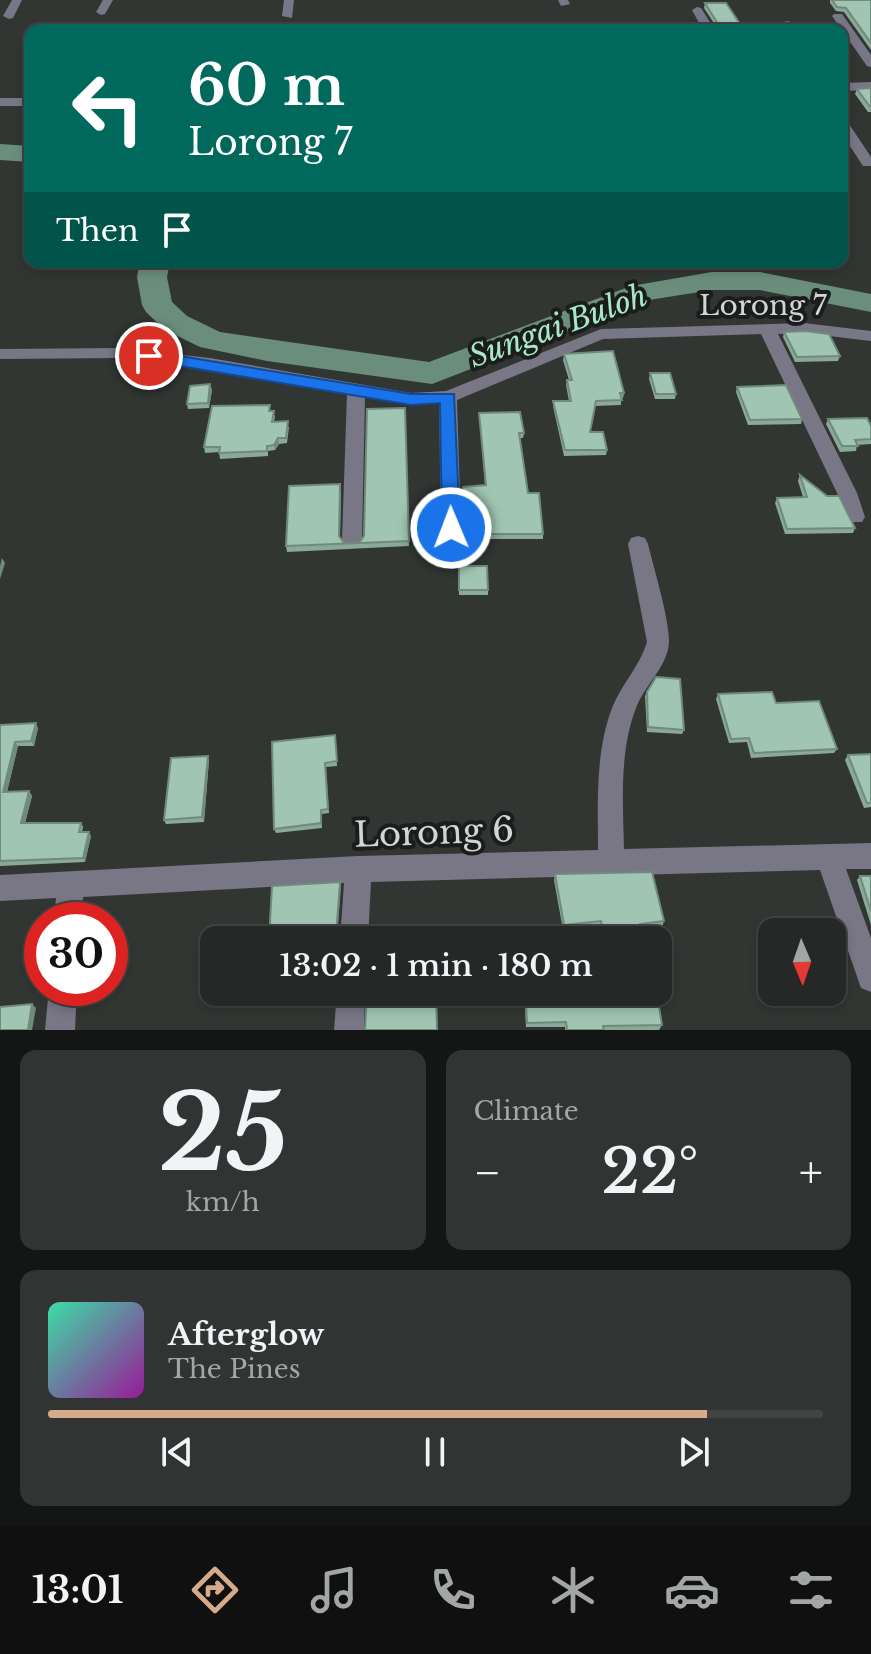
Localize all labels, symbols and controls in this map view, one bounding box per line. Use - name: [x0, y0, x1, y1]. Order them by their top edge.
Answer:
- text: 60 m: [188, 51, 345, 120]
- icon: left: [56, 56, 160, 160]
- text: Lorong 7: [188, 120, 352, 165]
- icon: arrive: [155, 208, 199, 252]
- text: Then: [56, 212, 139, 249]
- water label: Sungai Buloh: [464, 277, 652, 375]
- street label: Lorong 7: [699, 288, 828, 323]
- pin: [115, 322, 183, 390]
- icon: arrive: [127, 334, 171, 378]
- position arrow: [409, 486, 493, 570]
- street label: Lorong 6: [353, 808, 515, 856]
- speed limit sign: 30: [24, 902, 128, 1006]
- north arrow: [758, 918, 846, 1006]
- map controls: [758, 918, 846, 1006]
- text: 13:02 · 1 min · 180 m: [279, 947, 593, 984]
- text: 25: [158, 1069, 288, 1198]
- text: Climate: [474, 1095, 579, 1127]
- text: 22°: [602, 1135, 699, 1209]
- text: −: [474, 1145, 501, 1200]
- text: +: [799, 1145, 823, 1200]
- text: km/h: [186, 1186, 260, 1218]
- text: Afterglow: [168, 1316, 324, 1353]
- text: The Pines: [168, 1353, 300, 1385]
- icon: previous: [155, 1430, 199, 1474]
- icon: pause: [413, 1430, 457, 1474]
- icon: next: [672, 1430, 716, 1474]
- icon: directions: [187, 1562, 243, 1618]
- icon: music: [306, 1562, 362, 1618]
- icon: phone: [425, 1562, 481, 1618]
- icon: climate: [545, 1562, 601, 1618]
- icon: car: [664, 1562, 720, 1618]
- icon: filters: [783, 1562, 839, 1618]
- text: 13:01: [32, 1568, 123, 1613]

